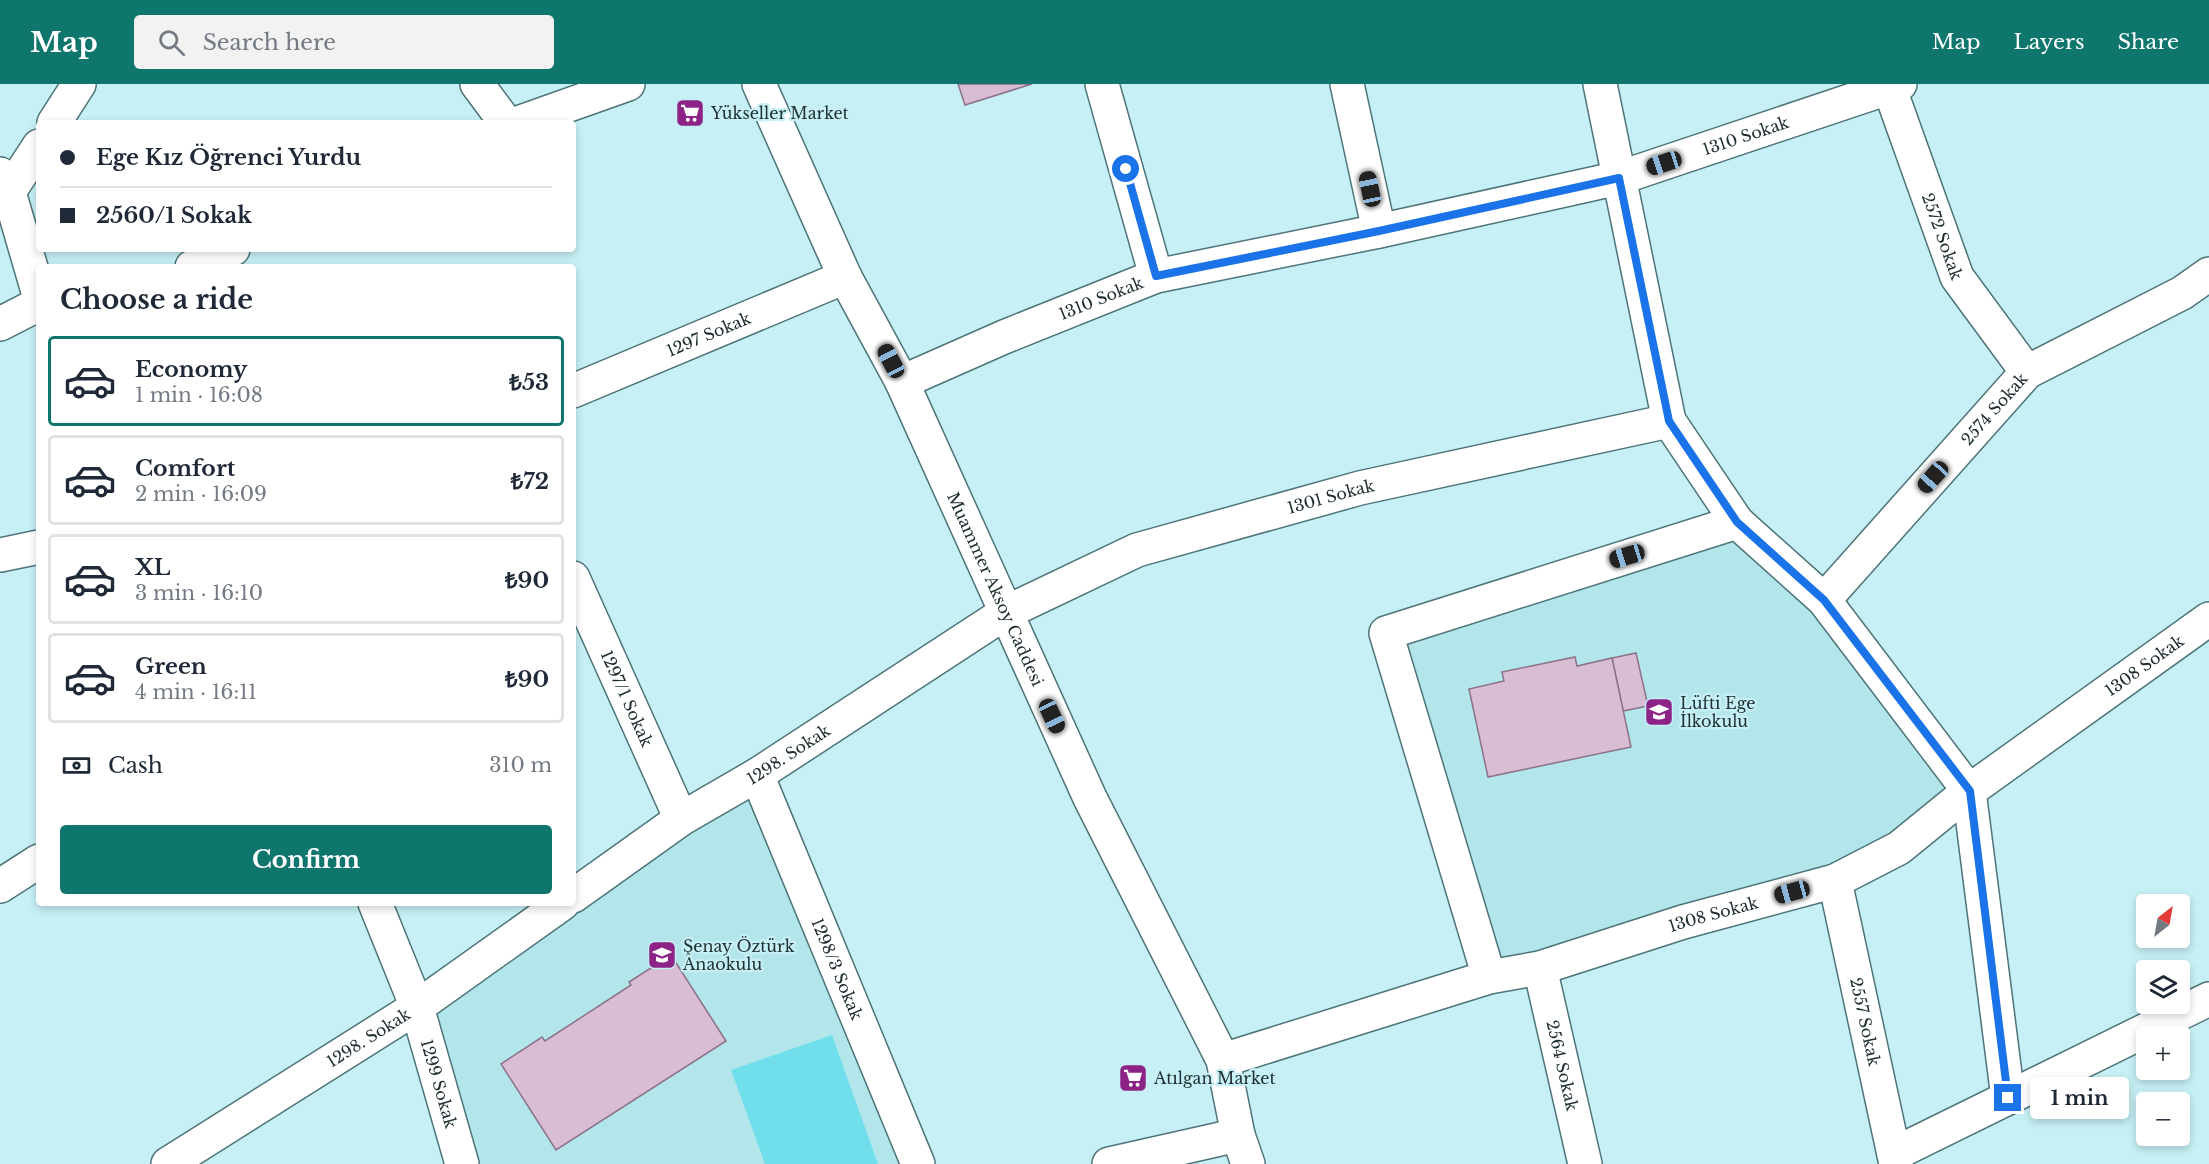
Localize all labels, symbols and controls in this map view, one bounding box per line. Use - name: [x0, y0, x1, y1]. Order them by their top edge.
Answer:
- search box: [134, 15, 554, 69]
- text: Map: [30, 25, 98, 60]
- icon: search: [155, 26, 188, 59]
- text: Search here: [203, 29, 336, 56]
- text: Map: [1932, 29, 1981, 55]
- text: Layers: [2014, 29, 2085, 55]
- text: Share: [2118, 29, 2179, 55]
- supermarket icon: Yükseller Market: [674, 97, 706, 129]
- place label: Yükseller Market: [710, 103, 849, 123]
- street label: 1310 Sokak: [1700, 112, 1791, 159]
- text: Ege Kız Öğrenci Yurdu: [96, 144, 361, 171]
- car: [1644, 149, 1684, 177]
- route start: [1112, 155, 1139, 182]
- car: [1357, 170, 1383, 208]
- street label: 2572 Sokak: [1918, 190, 1967, 283]
- text: 2560/1 Sokak: [96, 202, 252, 229]
- street label: 1310 Sokak: [1056, 272, 1146, 324]
- text: Choose a ride: [60, 283, 253, 316]
- street label: 1297 Sokak: [664, 308, 754, 361]
- car: [875, 341, 907, 381]
- icon: car: [63, 354, 117, 408]
- text: Economy: [135, 356, 247, 383]
- street label: 2574 Sokak: [1957, 368, 2032, 449]
- text: ₺53: [509, 369, 549, 396]
- text: 1 min · 16:08: [135, 383, 263, 407]
- icon: car: [63, 453, 117, 507]
- text: Comfort: [135, 455, 235, 482]
- car: [1914, 458, 1952, 496]
- text: ₺72: [511, 468, 549, 495]
- street label: 1301 Sokak: [1285, 475, 1376, 518]
- text: 2 min · 16:09: [135, 482, 267, 506]
- street label: Muammer Aksoy Caddesi: [943, 489, 1048, 690]
- car: [1607, 542, 1647, 570]
- icon: car: [63, 552, 117, 606]
- text: XL: [135, 554, 170, 581]
- text: ₺90: [505, 567, 549, 594]
- text: 3 min · 16:10: [135, 581, 263, 605]
- street label: 1308 Sokak: [2101, 630, 2188, 700]
- street label: 1297/1 Sokak: [597, 647, 657, 750]
- icon: car: [63, 651, 117, 705]
- text: Green: [135, 653, 207, 680]
- text: ₺90: [505, 666, 549, 693]
- text: 4 min · 16:11: [135, 680, 257, 704]
- place label: Lüfti Ege İlkokulu: [1680, 693, 1755, 731]
- car: [1036, 696, 1068, 736]
- school or university icon: Lüfti Ege İlkokulu: [1643, 696, 1675, 728]
- street label: 1298. Sokak: [743, 720, 834, 789]
- icon: cash: [60, 749, 93, 782]
- text: Cash: [108, 752, 163, 779]
- text: 310 m: [489, 753, 552, 777]
- button: Confirm: [60, 825, 552, 894]
- car: [1772, 879, 1812, 905]
- street label: 1308 Sokak: [1666, 892, 1760, 936]
- north arrow: [2136, 894, 2190, 948]
- map controls: [2136, 894, 2190, 1146]
- street label: 1298/3 Sokak: [807, 915, 867, 1023]
- place label: Şenay Öztürk Anaokulu: [682, 936, 795, 974]
- school or university icon: Şenay Öztürk Anaokulu: [646, 939, 678, 971]
- button: layers: [2136, 960, 2190, 1014]
- street label: 2557 Sokak: [1846, 976, 1885, 1068]
- street label: 1298. Sokak: [323, 1004, 414, 1071]
- street label: 2564 Sokak: [1542, 1018, 1583, 1113]
- button: +: [2136, 1026, 2190, 1080]
- street label: 1299 Sokak: [417, 1037, 461, 1131]
- supermarket icon: Atılgan Market: [1117, 1062, 1149, 1094]
- place label: Atılgan Market: [1153, 1068, 1275, 1088]
- callout: 1 min: [2029, 1077, 2128, 1119]
- route end: [1994, 1084, 2021, 1111]
- text: 1 min: [2051, 1086, 2108, 1110]
- button: −: [2136, 1092, 2190, 1146]

